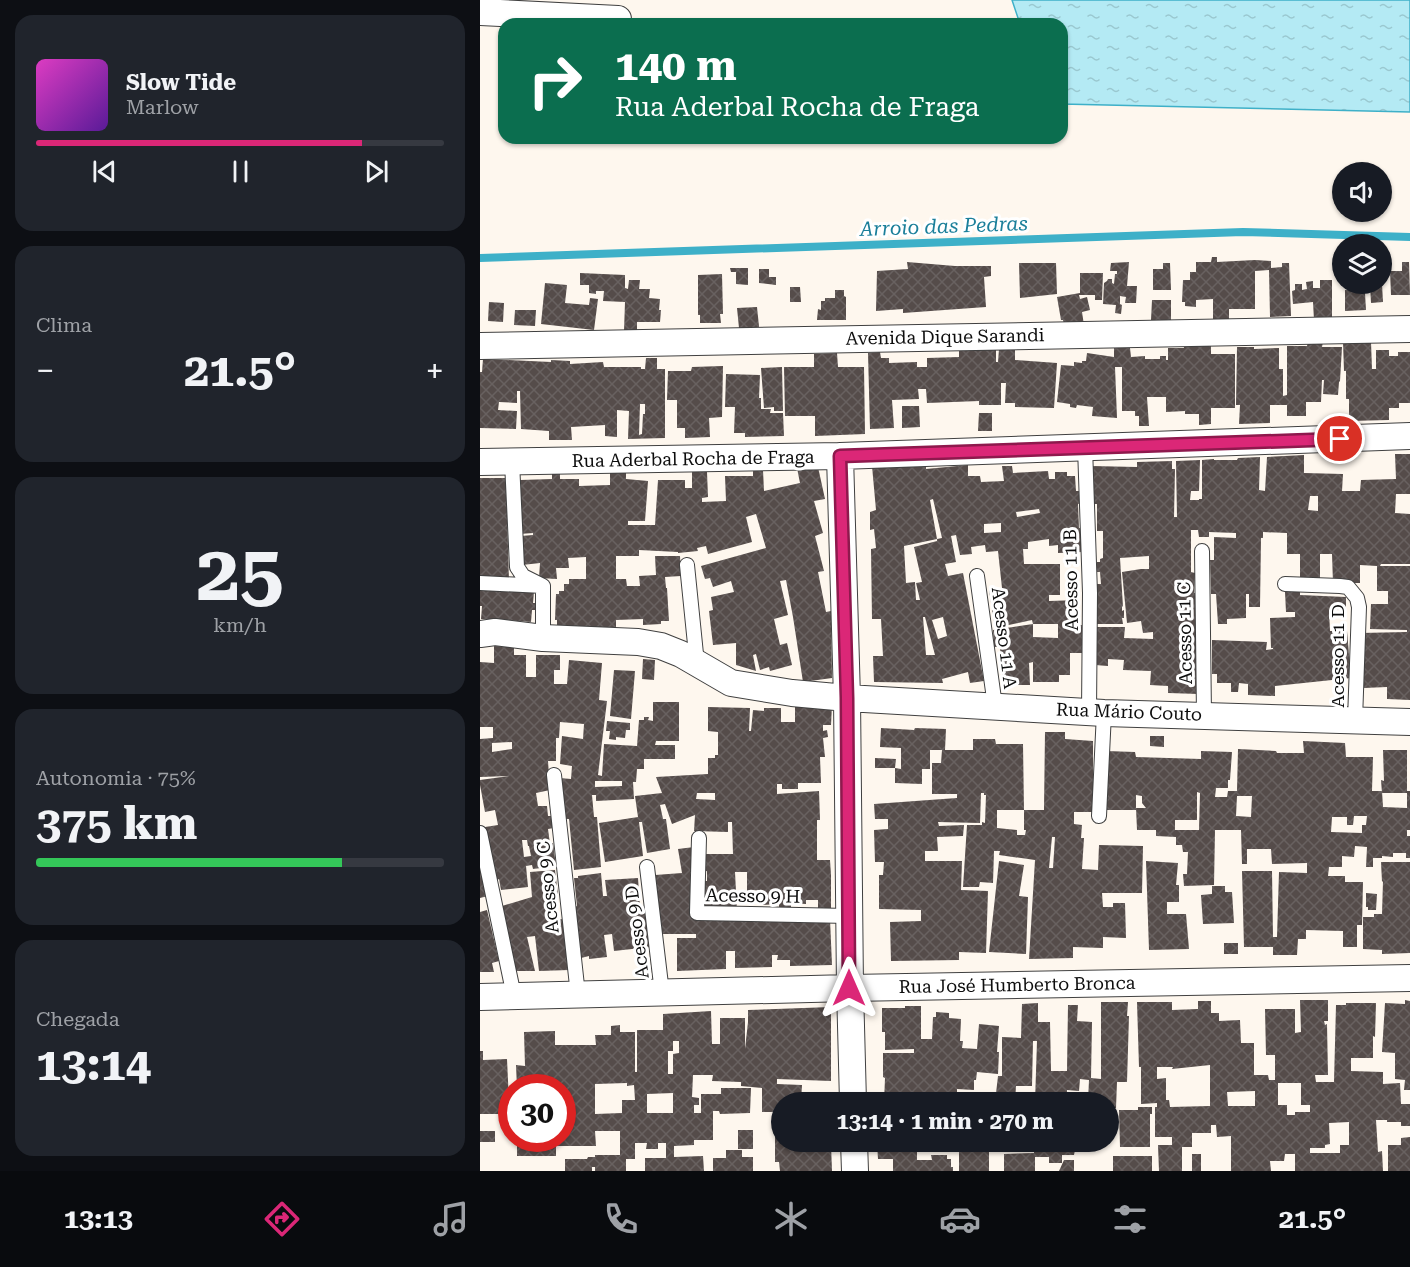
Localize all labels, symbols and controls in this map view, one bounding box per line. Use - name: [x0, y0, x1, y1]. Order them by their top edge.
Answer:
- text: 140 m: [615, 41, 737, 90]
- icon: right: [516, 42, 594, 120]
- text: Slow Tide: [126, 70, 236, 95]
- text: Rua Aderbal Rocha de Fraga: [615, 91, 979, 123]
- text: Marlow: [126, 95, 199, 119]
- icon: previous: [88, 155, 121, 188]
- icon: pause: [224, 155, 257, 188]
- icon: next: [360, 155, 393, 188]
- map controls: [1332, 162, 1392, 294]
- button: sound: [1332, 162, 1392, 222]
- water label: Arroio das Pedras: [859, 211, 1028, 241]
- button: layers: [1332, 234, 1392, 294]
- text: Clima: [36, 313, 92, 337]
- street label: Avenida Dique Sarandi: [845, 324, 1045, 349]
- text: 21.5°: [184, 344, 296, 397]
- text: −: [36, 351, 54, 390]
- text: +: [426, 351, 444, 390]
- pin: [1314, 413, 1365, 464]
- icon: arrive: [1323, 422, 1356, 455]
- street label: Rua Aderbal Rocha de Fraga: [571, 446, 815, 471]
- text: 25: [196, 528, 284, 619]
- street label: Acesso 11 B: [1059, 529, 1082, 631]
- street label: Acesso 11 C: [1173, 581, 1196, 685]
- street label: Acesso 11 A: [988, 586, 1021, 690]
- street label: Acesso 11 D: [1327, 604, 1348, 708]
- text: km/h: [213, 613, 267, 637]
- street label: Rua Mário Couto: [1056, 698, 1202, 725]
- text: Autonomia · 75%: [36, 766, 196, 790]
- text: 375 km: [36, 797, 197, 850]
- street label: Acesso 9 C: [532, 840, 563, 934]
- street label: Acesso 9 D: [620, 884, 653, 980]
- street label: Acesso 9 H: [705, 884, 801, 907]
- position arrow: [817, 956, 881, 1020]
- street label: Rua José Humberto Bronca: [898, 972, 1136, 997]
- text: Chegada: [36, 1007, 120, 1031]
- text: 13:14: [36, 1038, 151, 1091]
- speed limit sign: 30: [498, 1074, 576, 1152]
- text: 13:14 · 1 min · 270 m: [836, 1109, 1054, 1134]
- icon: directions: [261, 1198, 303, 1240]
- icon: music: [430, 1198, 472, 1240]
- icon: phone: [600, 1198, 642, 1240]
- icon: climate: [770, 1198, 812, 1240]
- icon: car: [939, 1198, 981, 1240]
- icon: filters: [1109, 1198, 1151, 1240]
- text: 13:13: [64, 1203, 133, 1235]
- text: 21.5°: [1279, 1203, 1346, 1235]

